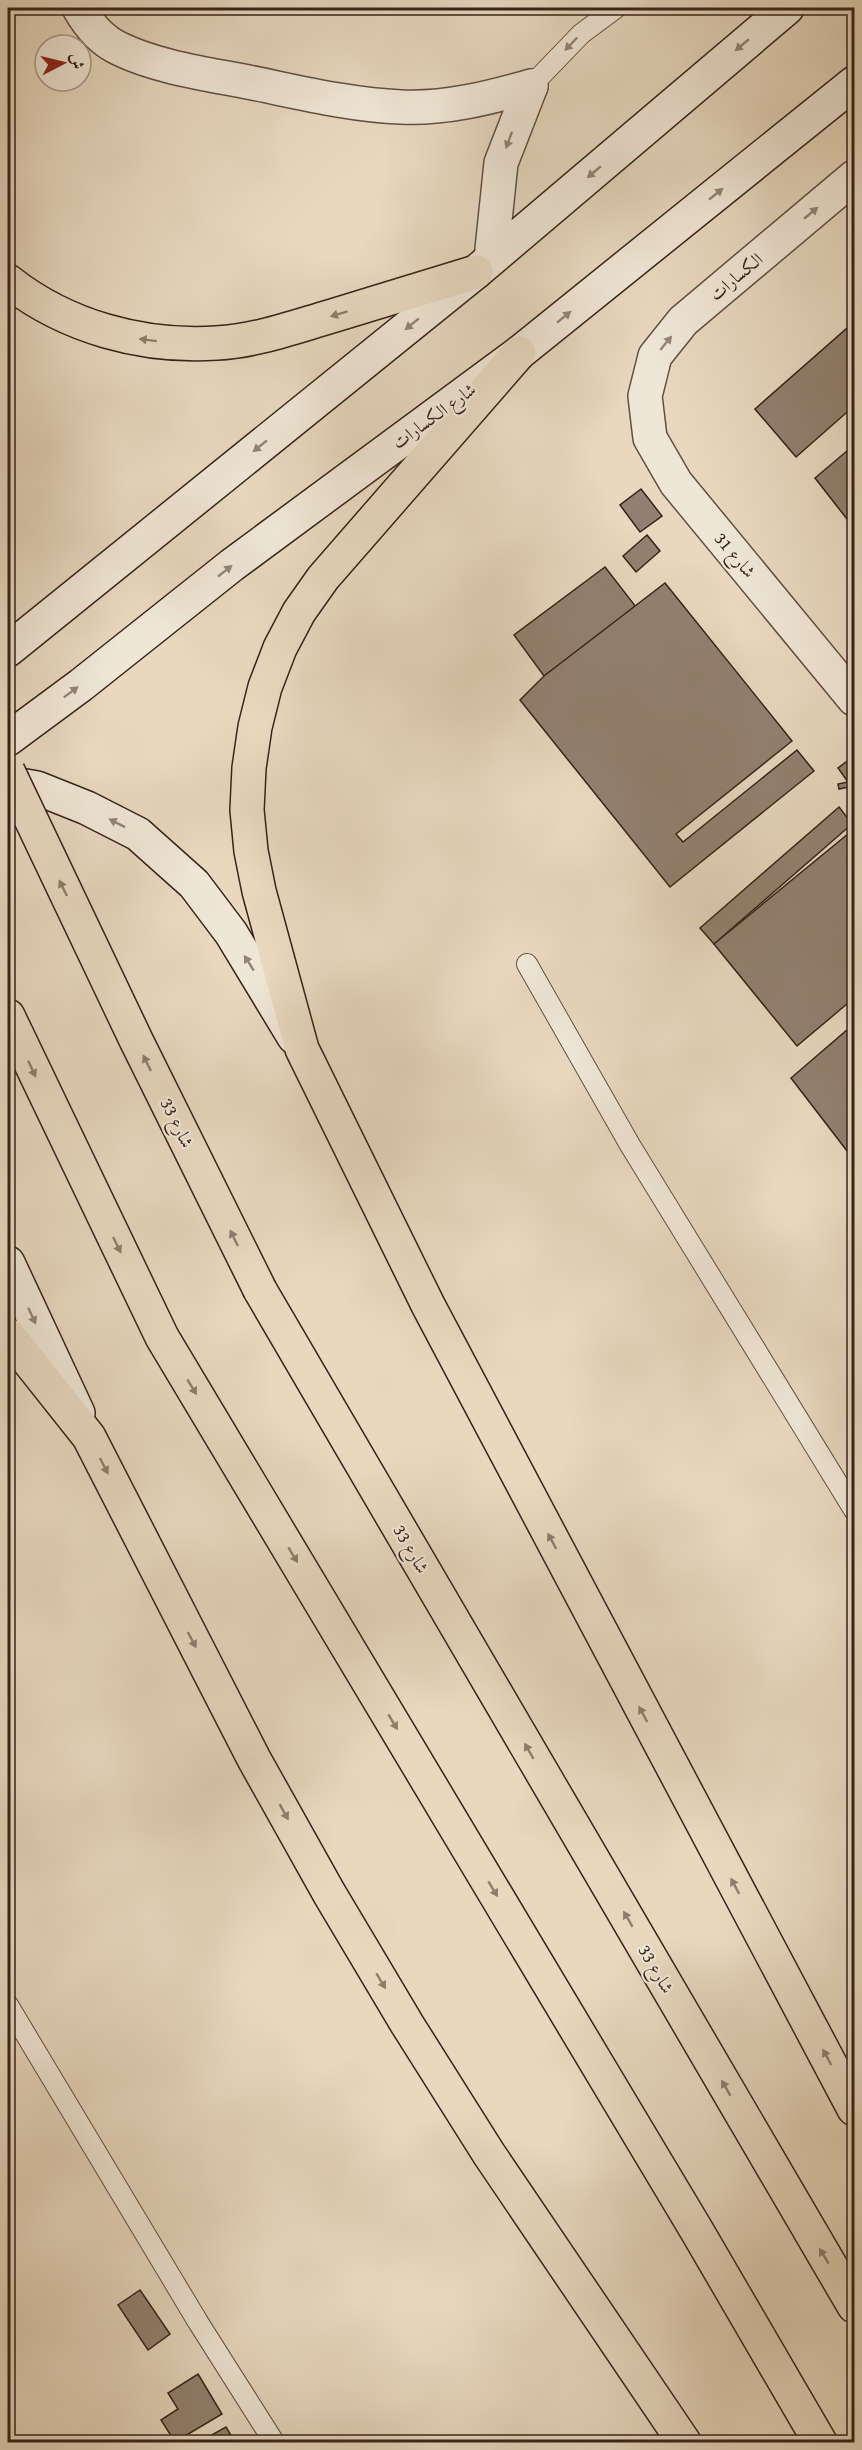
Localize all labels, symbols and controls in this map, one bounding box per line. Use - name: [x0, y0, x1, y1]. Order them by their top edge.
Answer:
- north arrow: [33, 33, 93, 93]
- one-way arrow: [565, 37, 579, 51]
- one-way arrow: [734, 39, 750, 52]
- text: ش: [65, 52, 91, 71]
- one-way arrow: [504, 131, 514, 149]
- one-way arrow: [586, 165, 602, 178]
- one-way arrow: [708, 188, 724, 201]
- one-way arrow: [803, 207, 818, 220]
- street label: الكسارات: [703, 246, 769, 307]
- one-way arrow: [330, 310, 348, 319]
- one-way arrow: [557, 311, 572, 323]
- one-way arrow: [404, 317, 420, 330]
- one-way arrow: [659, 335, 672, 350]
- one-way arrow: [139, 336, 158, 345]
- street label: شارع الكسارات: [386, 376, 483, 457]
- one-way arrow: [252, 440, 268, 453]
- street label: شارع 31: [707, 526, 763, 585]
- one-way arrow: [217, 566, 232, 578]
- one-way arrow: [63, 686, 79, 698]
- one-way arrow: [108, 819, 126, 829]
- one-way arrow: [58, 879, 67, 896]
- one-way arrow: [244, 954, 254, 971]
- one-way arrow: [143, 1055, 152, 1072]
- one-way arrow: [28, 1061, 37, 1078]
- street label: شارع 33: [152, 1093, 201, 1153]
- one-way arrow: [229, 1229, 239, 1246]
- one-way arrow: [113, 1236, 122, 1253]
- one-way arrow: [28, 1308, 37, 1325]
- one-way arrow: [187, 1379, 197, 1396]
- one-way arrow: [99, 1458, 109, 1475]
- street label: شارع 33: [385, 1519, 436, 1579]
- one-way arrow: [547, 1532, 557, 1549]
- one-way arrow: [287, 1547, 298, 1563]
- one-way arrow: [187, 1632, 197, 1649]
- one-way arrow: [638, 1705, 648, 1722]
- one-way arrow: [387, 1714, 398, 1730]
- one-way arrow: [524, 1743, 535, 1759]
- one-way arrow: [279, 1804, 289, 1821]
- one-way arrow: [730, 1877, 740, 1894]
- one-way arrow: [487, 1881, 498, 1897]
- one-way arrow: [623, 1911, 633, 1928]
- street label: شارع 33: [630, 1939, 681, 1999]
- one-way arrow: [376, 1973, 387, 1989]
- one-way arrow: [822, 2049, 832, 2066]
- one-way arrow: [721, 2079, 731, 2096]
- one-way arrow: [819, 2248, 830, 2264]

